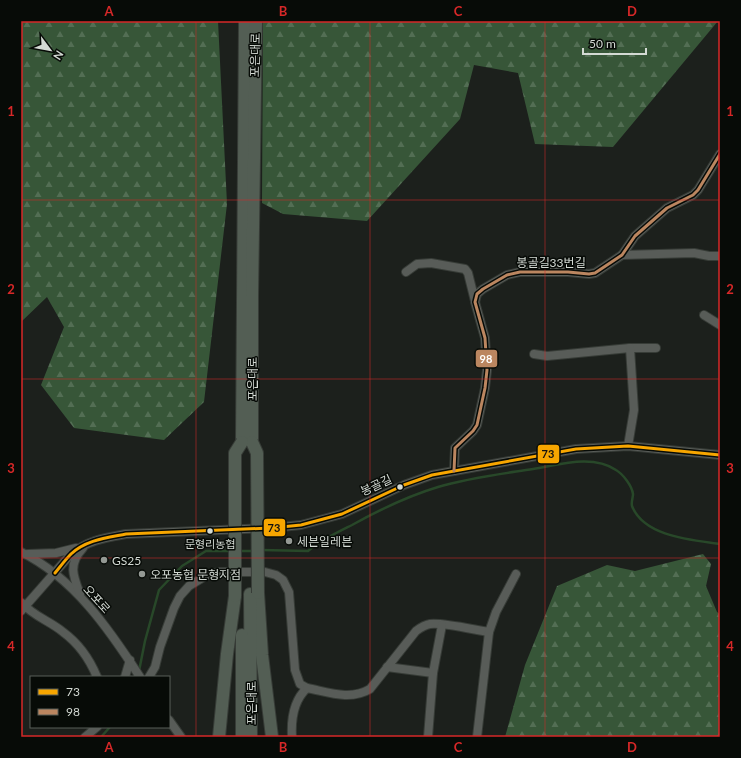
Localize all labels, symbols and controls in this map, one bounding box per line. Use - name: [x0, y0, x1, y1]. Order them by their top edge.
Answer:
- text: A: [103, 3, 114, 19]
- text: B: [279, 3, 288, 19]
- text: C: [454, 3, 463, 19]
- text: D: [627, 3, 637, 19]
- north arrow: [30, 30, 70, 70]
- scale bar: [583, 30, 646, 56]
- street label: 포은대로: [247, 33, 263, 77]
- text: 50 m: [589, 36, 616, 51]
- text: N: [51, 49, 67, 63]
- text: 1: [7, 103, 15, 119]
- text: 1: [726, 103, 734, 119]
- street label: 봉골길33번길: [516, 255, 586, 270]
- text: 2: [7, 281, 15, 297]
- text: 2: [726, 281, 734, 297]
- line badge: 98: [475, 349, 498, 368]
- text: 98: [480, 352, 492, 365]
- street label: 포은대로: [245, 357, 260, 401]
- line badge: 73: [537, 444, 560, 464]
- text: 73: [542, 447, 554, 460]
- text: 3: [7, 460, 15, 476]
- text: 3: [726, 460, 734, 476]
- street label: 봉골길: [358, 471, 394, 499]
- unlabelled marker: [395, 482, 405, 492]
- line badge: 73: [263, 518, 286, 537]
- text: 73: [268, 521, 280, 534]
- marker: 문형리농협: [205, 526, 215, 536]
- place label: 세븐일레븐: [297, 534, 352, 549]
- marker: 세븐일레븐: [284, 536, 294, 546]
- place label: 문형리농협: [185, 537, 235, 550]
- place label: GS25: [112, 553, 141, 568]
- marker: GS25: [99, 555, 109, 565]
- place label: 오포농협 문형지점: [150, 567, 241, 582]
- marker: 오포농협 문형지점: [137, 569, 147, 579]
- street label: 오포로: [80, 582, 114, 616]
- text: 4: [7, 638, 15, 654]
- text: 4: [726, 638, 734, 654]
- legend: [30, 676, 170, 728]
- street label: 포은대로: [244, 681, 259, 725]
- text: 73: [66, 684, 80, 699]
- text: 98: [66, 704, 80, 719]
- text: A: [103, 739, 114, 755]
- text: B: [279, 739, 288, 755]
- text: C: [454, 739, 463, 755]
- text: D: [627, 739, 637, 755]

